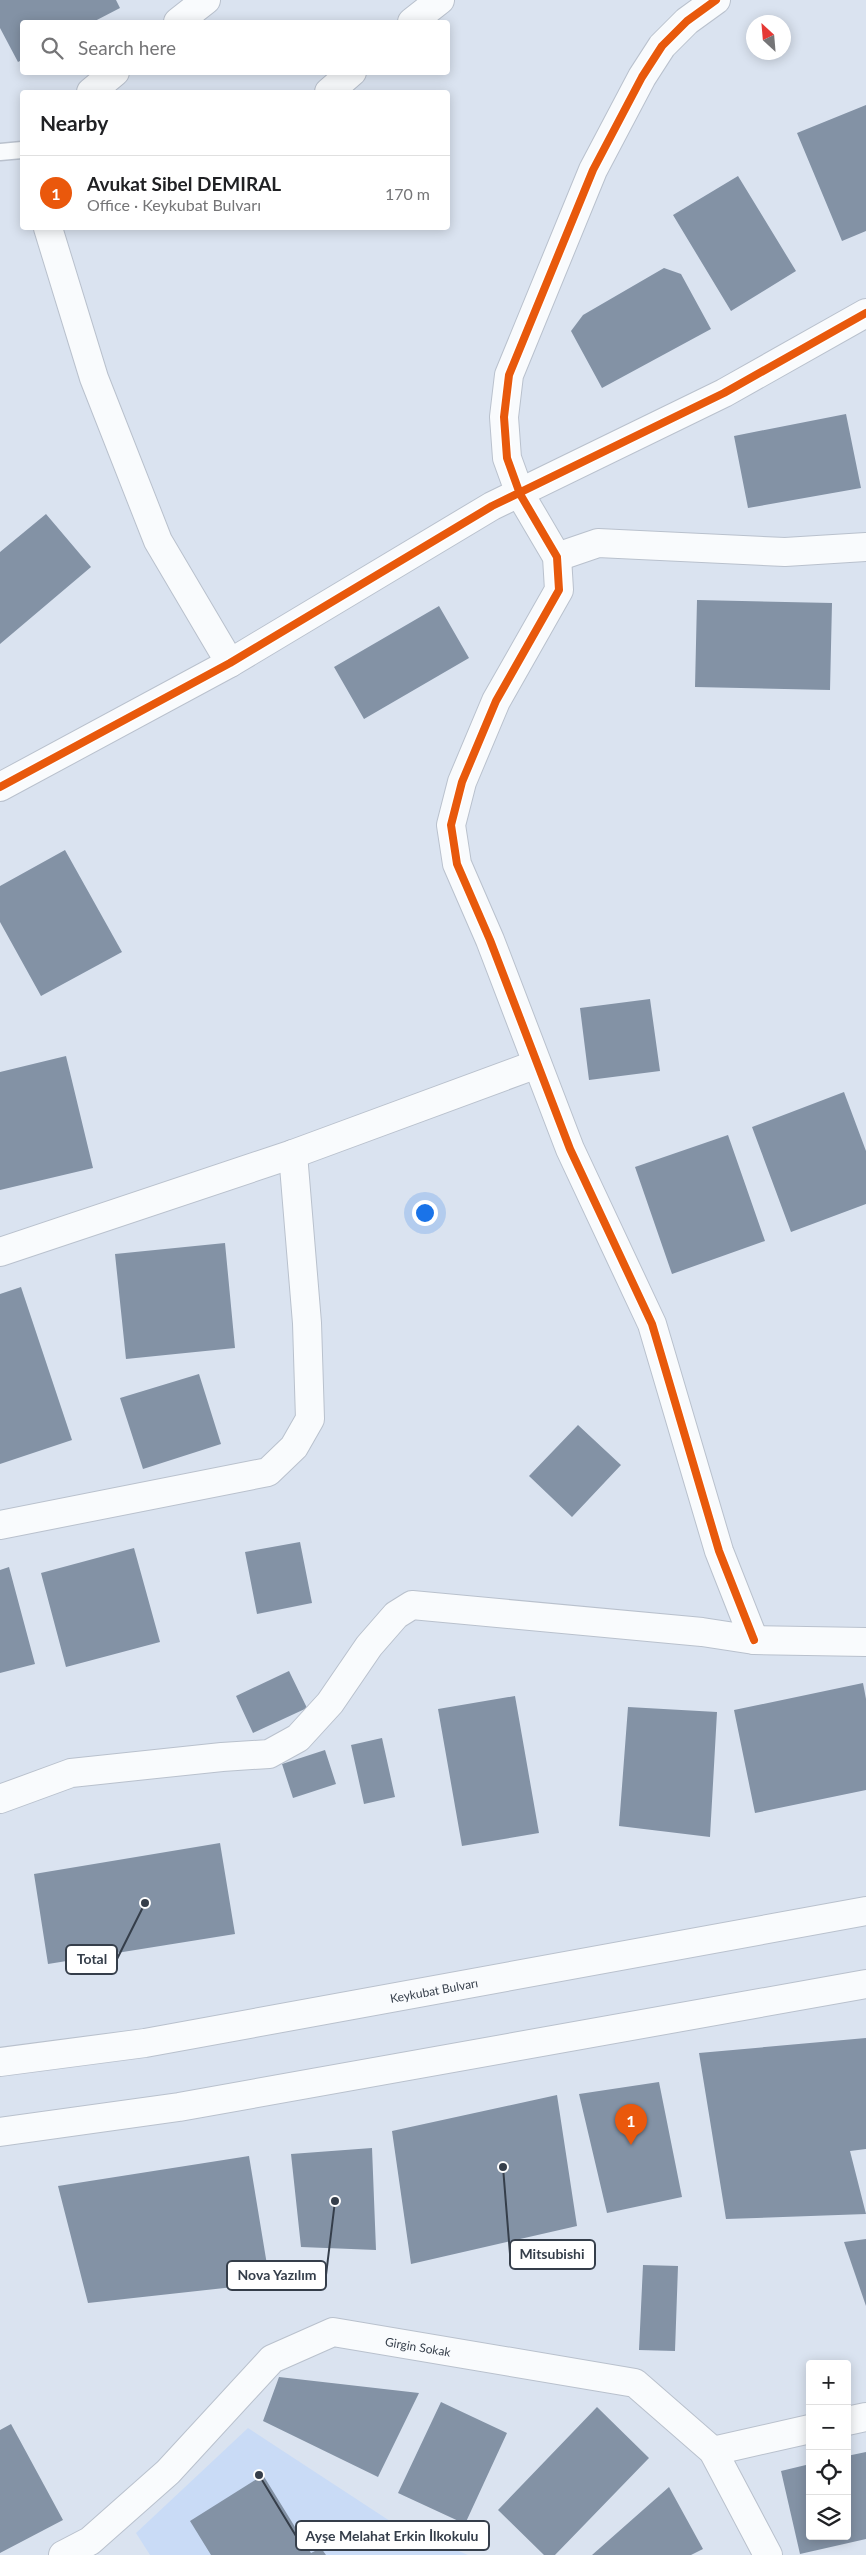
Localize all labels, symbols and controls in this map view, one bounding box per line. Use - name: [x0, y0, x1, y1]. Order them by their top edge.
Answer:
- north arrow: [746, 15, 791, 60]
- search box: [20, 20, 450, 75]
- icon: search: [38, 34, 66, 62]
- text: Search here: [78, 36, 176, 59]
- text: Nearby: [40, 110, 108, 135]
- text: Avukat Sibel DEMIRAL: [87, 172, 281, 195]
- text: 1: [51, 184, 61, 203]
- text: 170 m: [385, 184, 430, 203]
- text: Office · Keykubat Bulvarı: [87, 195, 261, 214]
- your location: [412, 1200, 438, 1226]
- callout: Total: [66, 1945, 117, 1974]
- text: Total: [77, 1950, 107, 1967]
- street label: Keykubat Bulvarı: [389, 1975, 479, 2006]
- pin: 1: [615, 2104, 647, 2145]
- callout: Mitsubishi: [510, 2240, 595, 2269]
- text: Mitsubishi: [519, 2245, 585, 2262]
- callout: Nova Yazılım: [227, 2261, 326, 2290]
- text: Nova Yazılım: [238, 2266, 316, 2283]
- street label: Girgin Sokak: [384, 2333, 453, 2359]
- map controls: [806, 2360, 851, 2540]
- button: +: [806, 2360, 851, 2405]
- button: −: [806, 2405, 851, 2450]
- button: locate: [806, 2450, 851, 2495]
- button: layers: [806, 2495, 851, 2540]
- callout: Ayşe Melahat Erkin İlkokulu: [296, 2521, 489, 2550]
- text: Ayşe Melahat Erkin İlkokulu: [305, 2527, 479, 2544]

